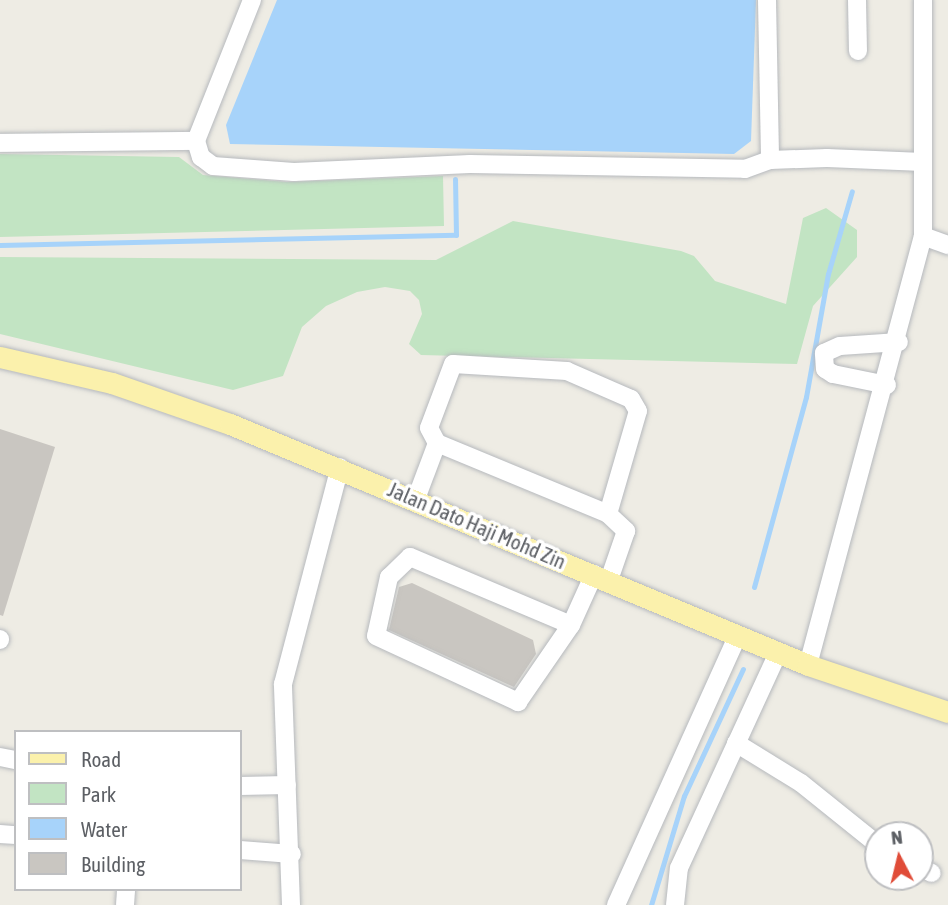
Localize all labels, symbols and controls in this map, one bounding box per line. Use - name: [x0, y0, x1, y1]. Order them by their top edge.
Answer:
- street label: Jalan Dato Haji Mohd Zin: [384, 476, 570, 574]
- legend: [14, 730, 242, 891]
- text: Road: [81, 747, 121, 771]
- text: Park: [81, 782, 116, 806]
- text: Water: [81, 817, 127, 841]
- north arrow: [864, 821, 934, 891]
- text: N: [890, 826, 904, 849]
- text: Building: [81, 852, 145, 876]

